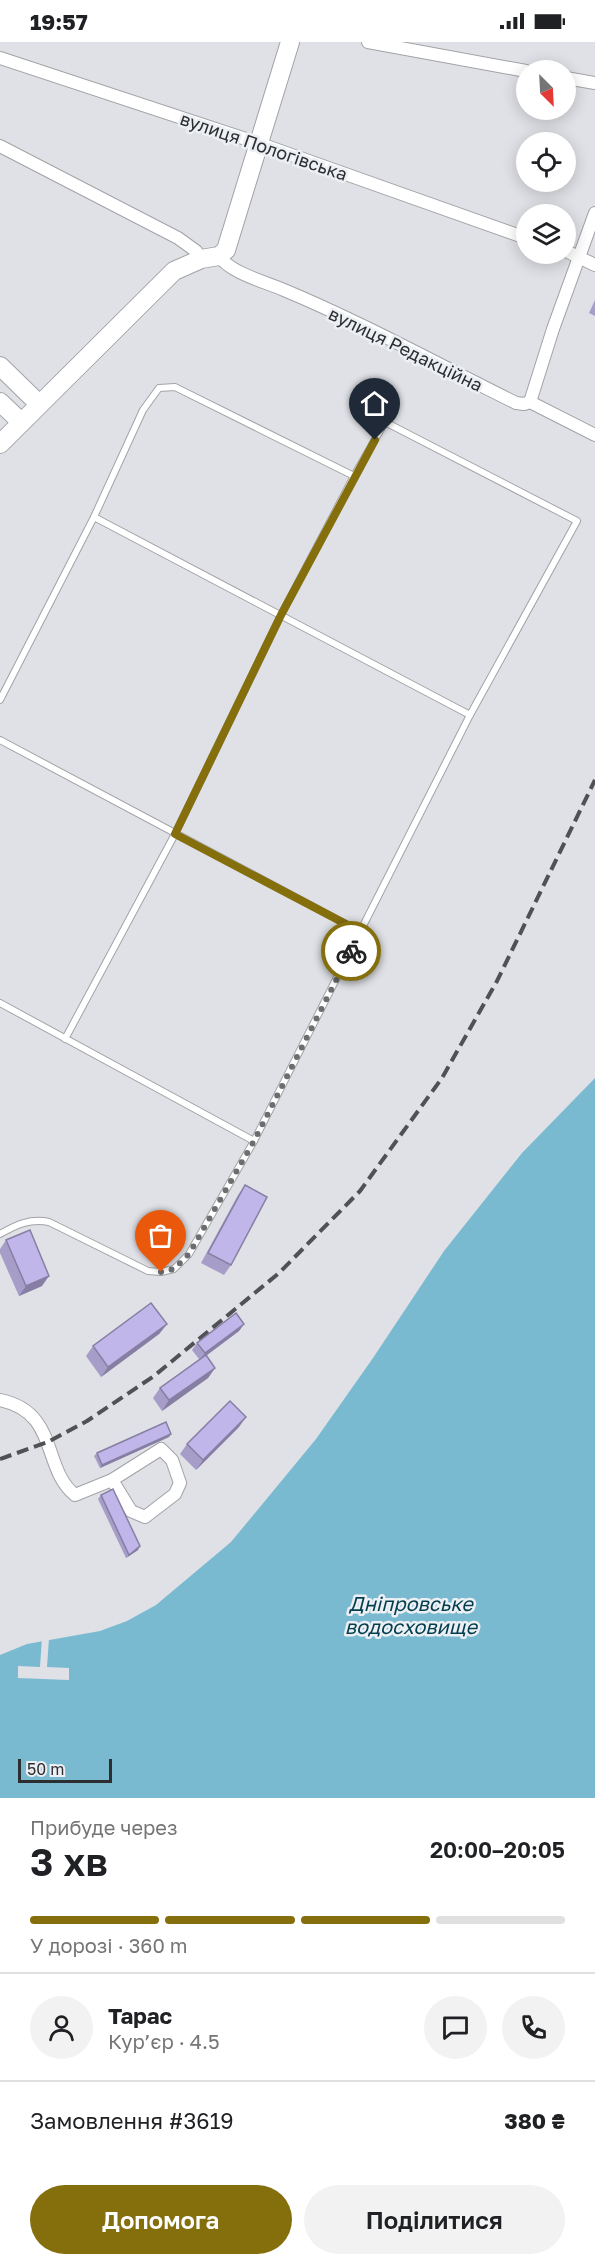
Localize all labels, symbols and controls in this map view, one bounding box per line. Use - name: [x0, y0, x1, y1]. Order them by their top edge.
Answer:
- text: 19:57: [30, 8, 88, 35]
- north arrow: [516, 60, 576, 120]
- map controls: [516, 60, 576, 264]
- street label: вулиця Пологівська: [177, 107, 351, 185]
- button: locate: [516, 132, 576, 192]
- button: layers: [516, 204, 576, 264]
- street label: вулиця Редакційна: [325, 302, 487, 396]
- pin: [349, 378, 400, 440]
- icon: home: [358, 387, 391, 420]
- courier: [321, 921, 381, 981]
- icon: bike: [335, 935, 368, 968]
- pin: [135, 1210, 186, 1272]
- icon: bag: [144, 1219, 177, 1252]
- water label: Дніпровське водосховище: [345, 1591, 479, 1638]
- scale bar: [18, 1756, 112, 1784]
- text: 50 m: [27, 1759, 64, 1779]
- text: Прибуде через: [30, 1815, 177, 1839]
- text: 20:00–20:05: [430, 1836, 565, 1863]
- text: 3 хв: [30, 1838, 108, 1885]
- text: У дорозі · 360 m: [30, 1933, 188, 1957]
- button: person: [30, 1996, 93, 2059]
- button: chat: [424, 1996, 487, 2059]
- button: phone: [502, 1996, 565, 2059]
- text: Тарас: [108, 2002, 172, 2029]
- text: Кур’єр · 4.5: [108, 2029, 220, 2053]
- text: Замовлення #3619: [30, 2107, 234, 2134]
- text: 380 ₴: [504, 2107, 565, 2134]
- button: Допомога: [30, 2185, 292, 2254]
- button: Поділитися: [304, 2185, 565, 2254]

